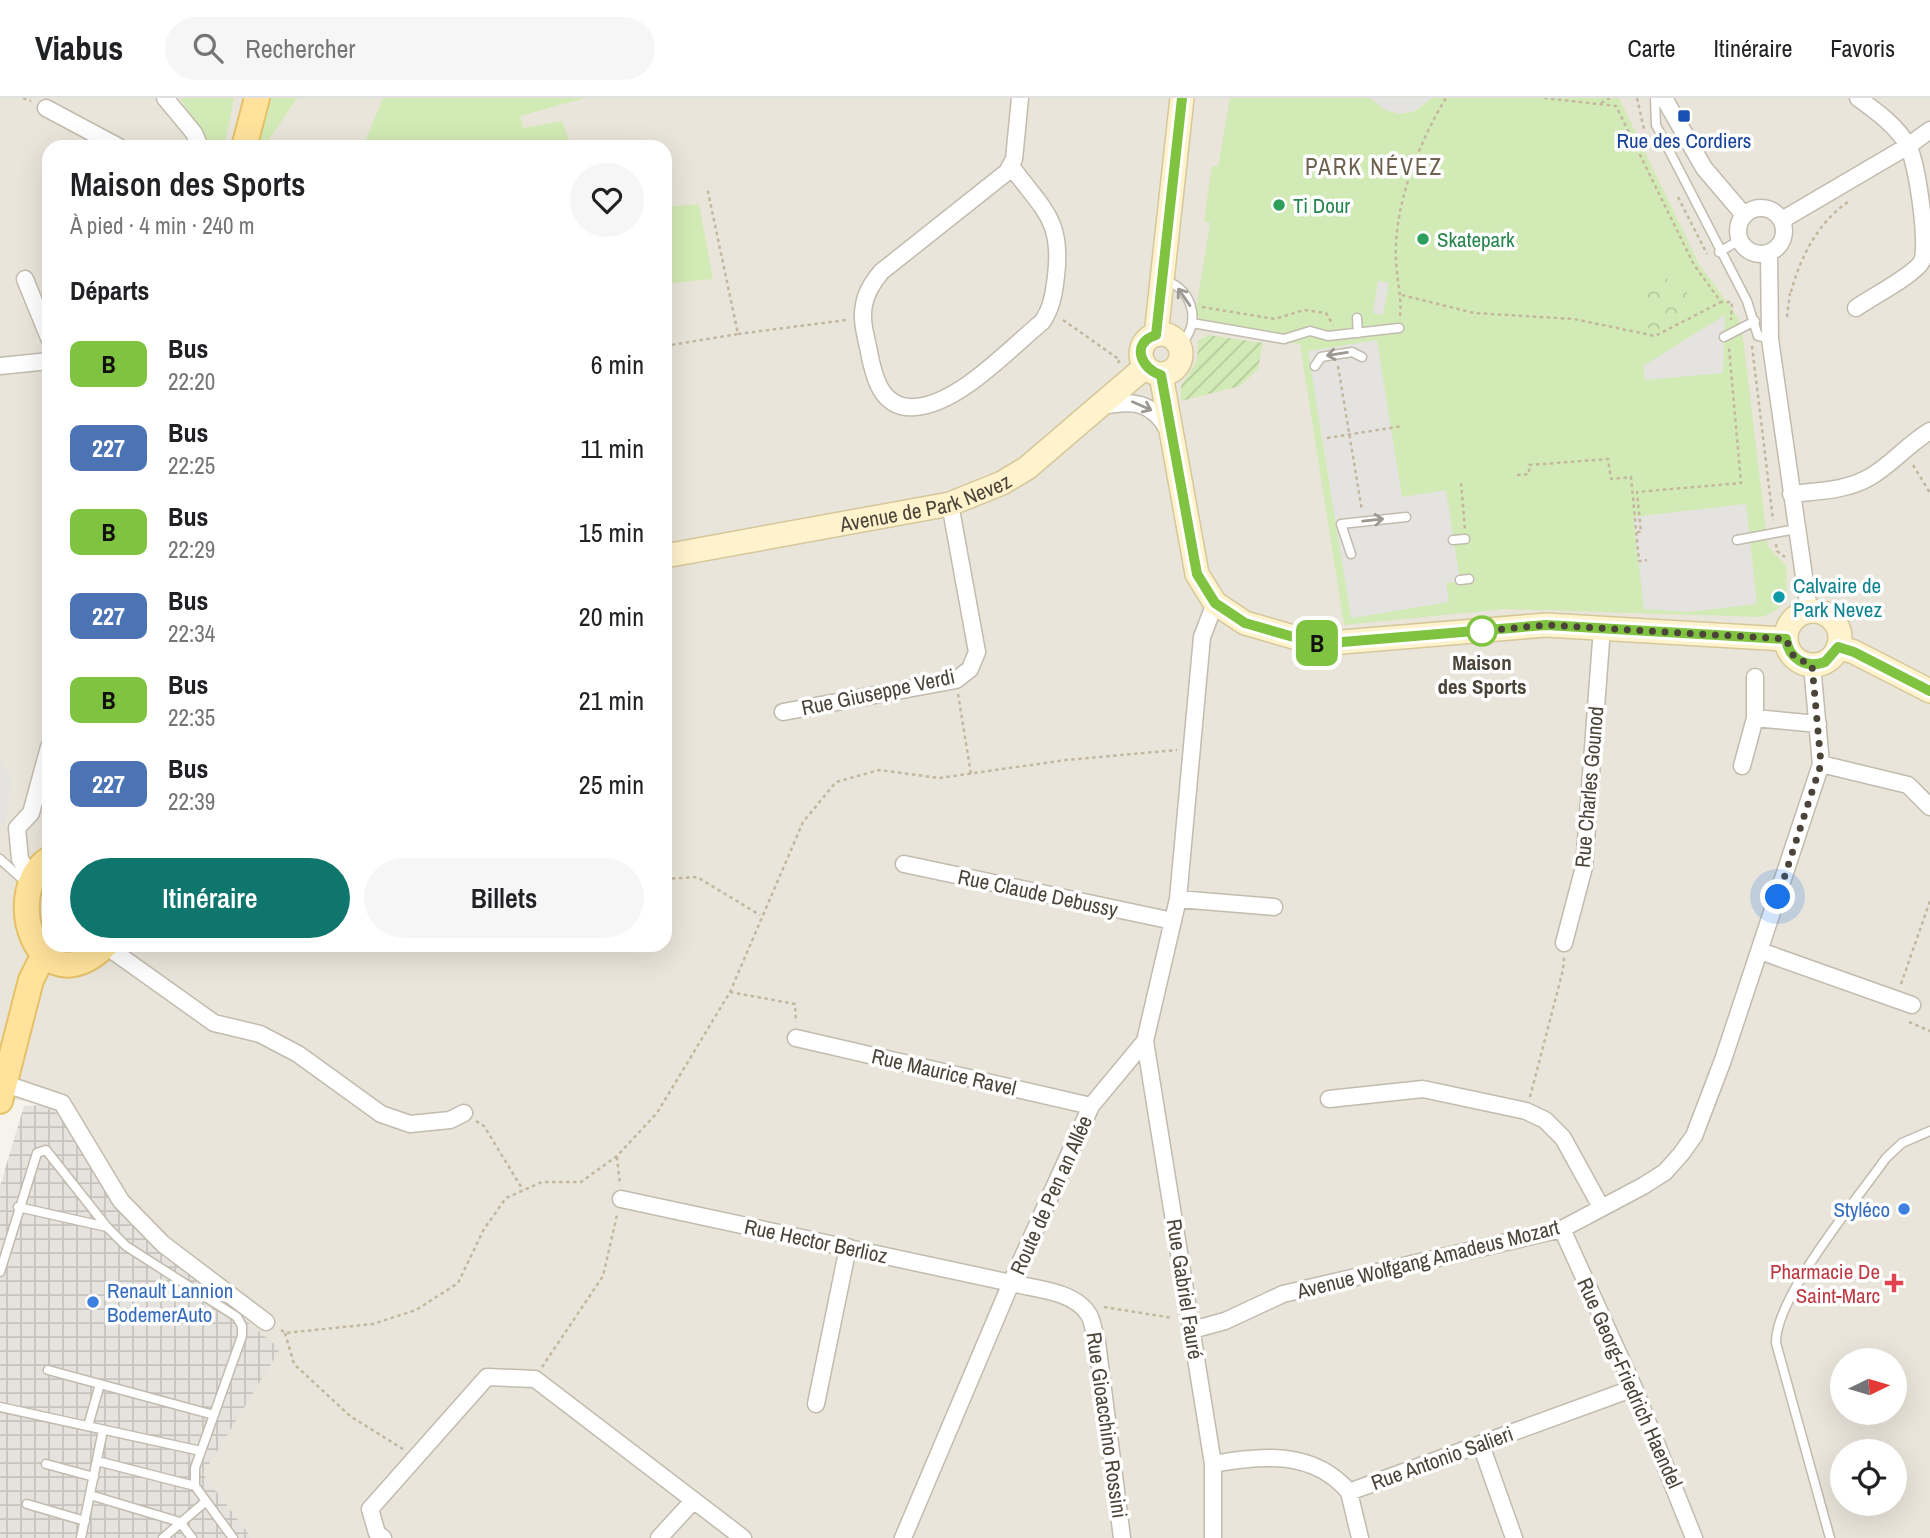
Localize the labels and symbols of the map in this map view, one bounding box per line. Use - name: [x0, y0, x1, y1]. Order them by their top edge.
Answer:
- marker: Rue des Cordiers: [1676, 108, 1692, 124]
- place label: Rue des Cordiers: [1617, 126, 1751, 155]
- district label: PARK NÉVEZ: [1305, 151, 1443, 182]
- place label: Ti Dour: [1293, 191, 1350, 220]
- marker: Ti Dour: [1271, 197, 1287, 213]
- place label: Skatepark: [1437, 225, 1515, 254]
- marker: Skatepark: [1415, 231, 1431, 247]
- one-way arrow: [1177, 288, 1191, 307]
- one-way arrow: [1326, 348, 1348, 361]
- one-way arrow: [1132, 400, 1153, 413]
- street label: Avenue de Park Nevez: [837, 466, 1017, 538]
- one-way arrow: [1361, 514, 1384, 527]
- place label: Calvaire de Park Nevez: [1793, 571, 1882, 624]
- marker: Calvaire de Park Nevez: [1771, 589, 1787, 605]
- marker: Maison des Sports: [1467, 616, 1497, 646]
- line badge: B: [1294, 620, 1340, 666]
- place label: Maison des Sports: [1438, 648, 1527, 701]
- street label: Rue Giuseppe Verdi: [799, 662, 957, 722]
- street label: Rue Charles Gounod: [1568, 705, 1610, 869]
- street label: Rue Claude Debussy: [955, 862, 1121, 924]
- your location: [1760, 879, 1795, 914]
- street label: Rue Maurice Ravel: [869, 1041, 1019, 1103]
- street label: Route de Pen an Allée: [1003, 1111, 1099, 1279]
- place label: Styléco: [1834, 1195, 1890, 1224]
- marker: Styléco: [1896, 1201, 1912, 1217]
- street label: Rue Hector Berlioz: [742, 1212, 891, 1270]
- street label: Avenue Wolfgang Amadeus Mozart: [1293, 1212, 1562, 1306]
- street label: Rue Gabriel Fauré: [1160, 1217, 1210, 1361]
- place label: Pharmacie De Saint-Marc: [1770, 1257, 1880, 1310]
- street label: Rue Georg-Friedrich Haendel: [1570, 1273, 1690, 1493]
- marker: Pharmacie De Saint-Marc: [1886, 1275, 1902, 1291]
- place label: Renault Lannion BodemerAuto: [107, 1276, 233, 1329]
- marker: Renault Lannion BodemerAuto: [85, 1294, 101, 1310]
- street label: Rue Gioacchino Rossini: [1080, 1330, 1134, 1520]
- north arrow: [1830, 1348, 1908, 1424]
- street label: Rue Antonio Salieri: [1367, 1419, 1517, 1497]

